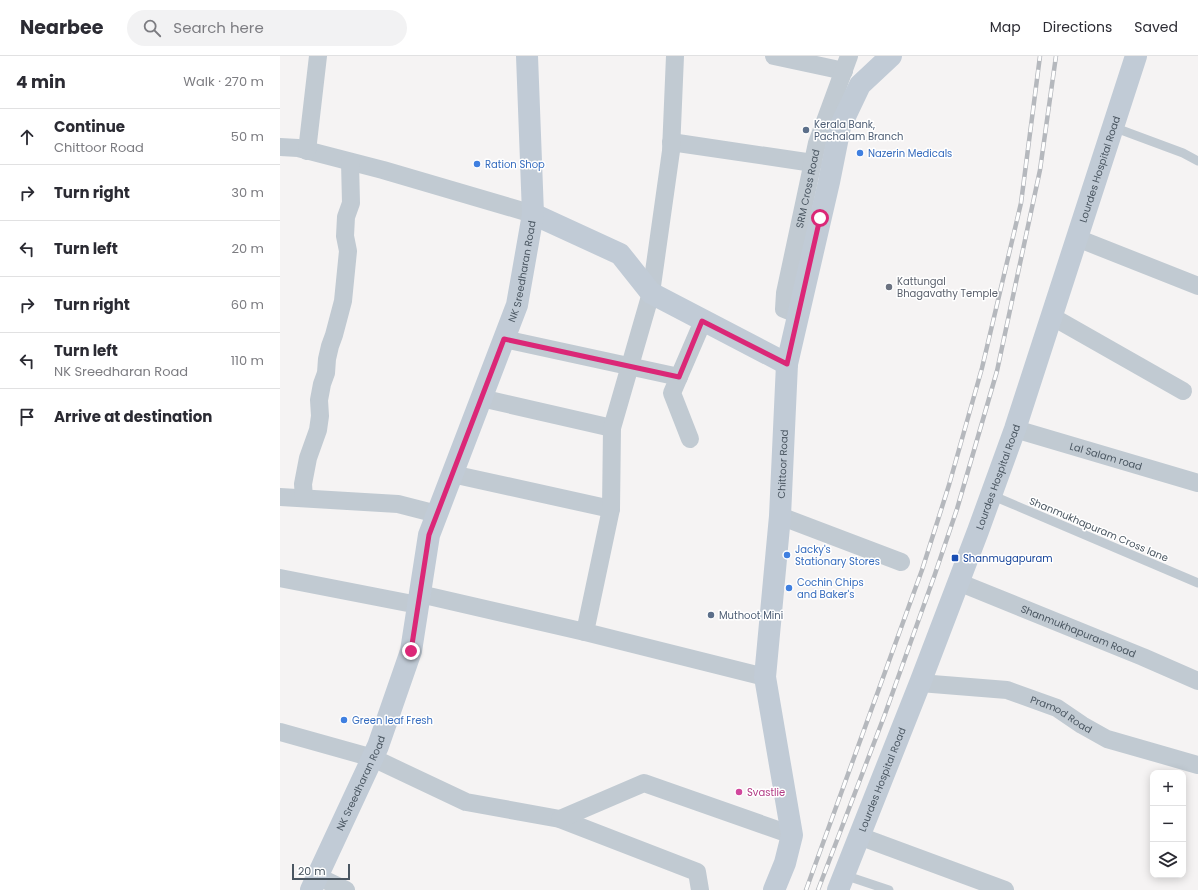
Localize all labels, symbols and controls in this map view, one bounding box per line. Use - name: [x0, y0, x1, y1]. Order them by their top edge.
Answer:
- search box: [127, 10, 407, 46]
- text: Nearbee: [20, 14, 103, 41]
- icon: search: [141, 17, 163, 39]
- text: Search here: [173, 17, 264, 38]
- text: Map: [990, 17, 1021, 37]
- text: Directions: [1043, 17, 1112, 37]
- text: Saved: [1134, 17, 1178, 37]
- text: 4 min: [16, 70, 66, 94]
- text: Walk · 270 m: [183, 72, 264, 91]
- street label: Lourdes Hospital Road: [1075, 114, 1124, 224]
- text: Continue: [54, 116, 125, 137]
- place label: Kerala Bank, Pachalam Branch: [814, 117, 903, 144]
- marker: Kerala Bank, Pachalam Branch: [801, 125, 811, 135]
- icon: ahead: [16, 126, 38, 148]
- text: 50 m: [231, 127, 264, 146]
- text: Chittoor Road: [54, 138, 144, 157]
- place label: Nazerin Medicals: [868, 146, 952, 161]
- street label: SRM Cross Road: [792, 148, 823, 229]
- marker: Nazerin Medicals: [855, 148, 865, 158]
- place label: Ration Shop: [485, 157, 545, 172]
- marker: Ration Shop: [472, 159, 482, 169]
- icon: right: [16, 182, 38, 204]
- text: Turn right: [54, 182, 130, 203]
- text: 30 m: [231, 183, 264, 202]
- route start: [811, 209, 829, 227]
- street label: NK Sreedharan Road: [504, 219, 540, 324]
- icon: left: [16, 238, 38, 260]
- text: Turn left: [54, 238, 118, 259]
- text: 20 m: [231, 239, 264, 258]
- place label: Kattungal Bhagavathy Temple: [897, 274, 998, 301]
- marker: Kattungal Bhagavathy Temple: [884, 282, 894, 292]
- icon: right: [16, 294, 38, 316]
- text: Turn right: [54, 294, 130, 315]
- text: 60 m: [231, 295, 264, 314]
- text: Turn left: [54, 340, 118, 361]
- icon: left: [16, 350, 38, 372]
- text: 110 m: [231, 351, 264, 370]
- text: NK Sreedharan Road: [54, 362, 188, 381]
- icon: arrive: [16, 406, 38, 428]
- text: Arrive at destination: [54, 406, 212, 427]
- street label: Lourdes Hospital Road: [972, 422, 1024, 532]
- street label: Chittoor Road: [774, 429, 792, 499]
- street label: Lal Salam road: [1068, 439, 1144, 474]
- street label: Shanmukhapuram Cross lane: [1027, 493, 1171, 566]
- place label: Jacky's Stationary Stores: [795, 542, 880, 569]
- marker: Jacky's Stationary Stores: [782, 550, 792, 560]
- place label: Shanmugapuram: [963, 551, 1053, 566]
- marker: Shanmugapuram: [950, 553, 960, 563]
- place label: Cochin Chips and Baker's: [797, 575, 864, 602]
- marker: Cochin Chips and Baker's: [784, 583, 794, 593]
- street label: Shanmukhapuram Road: [1018, 601, 1138, 661]
- place label: Muthoot Mini: [719, 608, 783, 623]
- marker: Muthoot Mini: [706, 610, 716, 620]
- route end: [402, 642, 420, 660]
- street label: Pramod Road: [1028, 692, 1095, 737]
- place label: Green leaf Fresh: [352, 713, 433, 728]
- marker: Green leaf Fresh: [339, 715, 349, 725]
- street label: Lourdes Hospital Road: [855, 725, 910, 834]
- street label: NK Sreedharan Road: [333, 733, 389, 833]
- map controls: [1150, 770, 1186, 878]
- button: +: [1150, 770, 1186, 806]
- place label: Svastlie: [747, 785, 785, 800]
- marker: Svastlie: [734, 787, 744, 797]
- button: −: [1150, 806, 1186, 842]
- button: layers: [1150, 842, 1186, 878]
- scale bar: [292, 862, 350, 881]
- text: 20 m: [298, 863, 326, 879]

